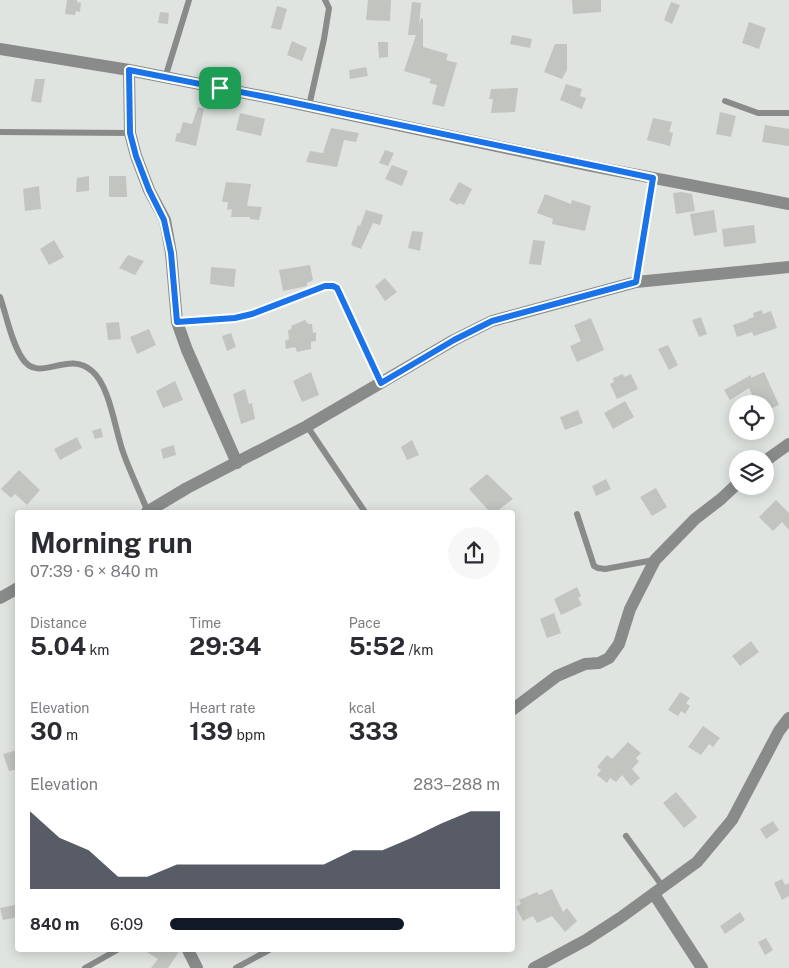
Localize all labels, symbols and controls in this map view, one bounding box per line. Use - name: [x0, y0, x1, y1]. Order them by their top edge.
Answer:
- pin: [199, 67, 241, 109]
- icon: arrive: [206, 74, 234, 102]
- map controls: [729, 395, 774, 495]
- button: locate: [729, 395, 774, 440]
- button: layers: [729, 450, 774, 495]
- text: Morning run: [30, 526, 193, 559]
- button: share: [448, 527, 500, 579]
- text: 07:39 · 6 × 840 m: [30, 562, 158, 581]
- text: Distance: [30, 615, 87, 631]
- text: Time: [189, 615, 221, 631]
- text: Pace: [349, 615, 381, 631]
- text: 5.04: [30, 631, 86, 661]
- text: 29:34: [189, 631, 261, 661]
- text: 5:52: [349, 631, 405, 661]
- text: km: [86, 642, 109, 658]
- text: /km: [405, 642, 433, 658]
- text: Elevation: [30, 700, 89, 716]
- text: Heart rate: [189, 700, 256, 716]
- text: kcal: [349, 700, 376, 716]
- text: 30: [30, 716, 63, 746]
- text: 139: [189, 716, 233, 746]
- text: 333: [349, 716, 398, 746]
- text: m: [63, 727, 78, 743]
- text: bpm: [233, 727, 265, 743]
- text: Elevation: [30, 775, 98, 794]
- text: 283–288 m: [413, 775, 500, 794]
- text: 840 m: [30, 915, 79, 934]
- text: 6:09: [110, 915, 143, 934]

